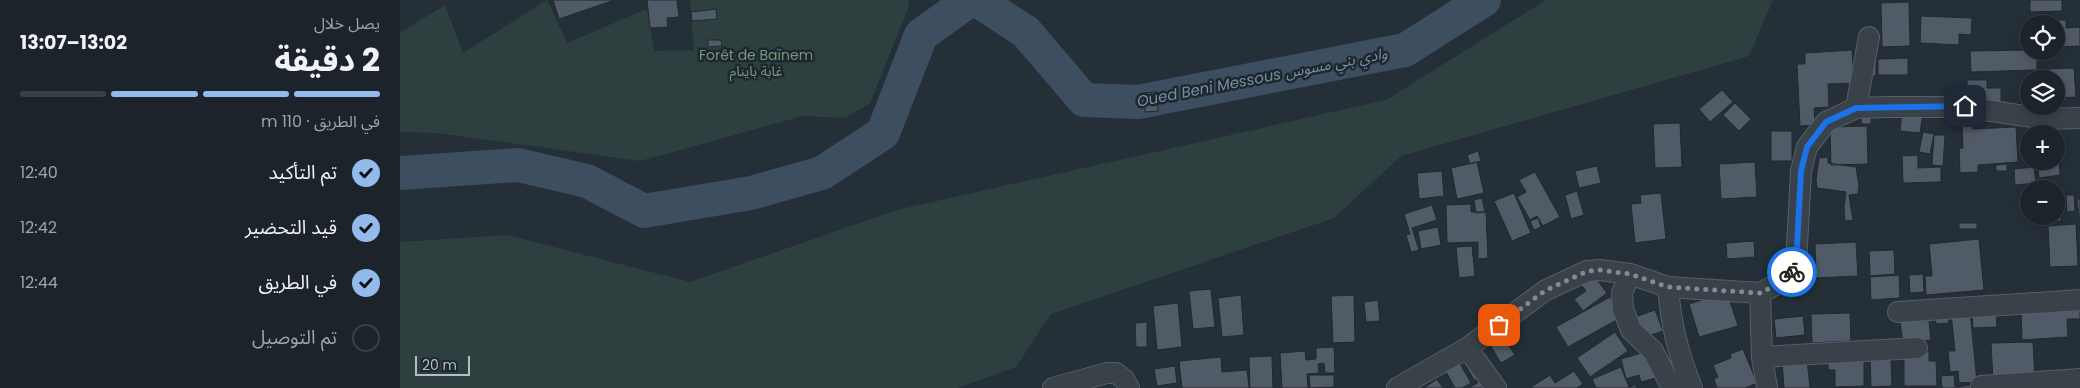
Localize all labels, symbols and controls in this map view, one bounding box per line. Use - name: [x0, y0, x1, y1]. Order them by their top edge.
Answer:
- text: يصل خلال: [314, 12, 380, 35]
- map controls: [2020, 15, 2065, 225]
- button: locate: [2020, 15, 2065, 60]
- text: 13:02–13:07: [20, 29, 127, 56]
- text: 2 دقيقة: [274, 37, 380, 82]
- water label: Oued Beni Messous وادي بني مسوس: [1135, 42, 1390, 113]
- park label: Forêt de Baïnem غابة باينام: [699, 45, 813, 82]
- button: layers: [2020, 70, 2065, 115]
- pin: [1944, 85, 1986, 127]
- icon: home: [1951, 92, 1979, 120]
- text: في الطريق · 110 m: [261, 110, 380, 133]
- button: +: [2020, 125, 2065, 170]
- text: تم التأكيد: [269, 159, 337, 186]
- icon: check: [352, 159, 380, 187]
- text: 12:40: [20, 161, 58, 184]
- button: −: [2020, 180, 2065, 225]
- text: قيد التحضير: [245, 214, 337, 241]
- icon: check: [352, 214, 380, 242]
- text: 12:42: [20, 216, 57, 239]
- courier: [1767, 247, 1817, 297]
- icon: bike: [1778, 258, 1806, 286]
- text: في الطريق: [259, 269, 337, 296]
- icon: check: [352, 269, 380, 297]
- text: 12:44: [20, 271, 58, 294]
- pin: [1478, 304, 1520, 346]
- icon: bag: [1485, 311, 1513, 339]
- text: تم التوصيل: [252, 324, 337, 351]
- scale bar: [415, 353, 470, 376]
- text: 20 m: [422, 355, 457, 375]

